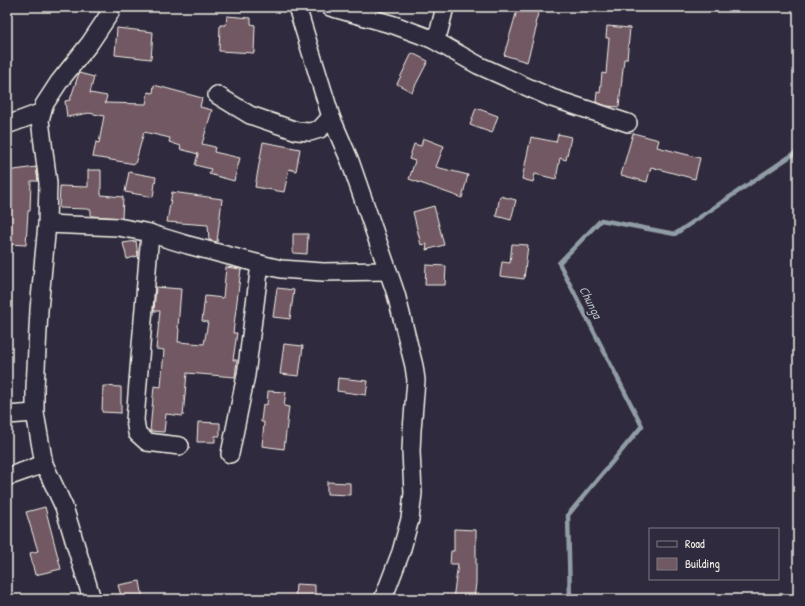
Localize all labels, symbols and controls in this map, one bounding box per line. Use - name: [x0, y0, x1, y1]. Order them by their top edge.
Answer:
- water label: Chunga: [574, 283, 608, 324]
- legend: [649, 528, 779, 580]
- text: Road: [685, 535, 705, 552]
- text: Building: [685, 555, 720, 572]

